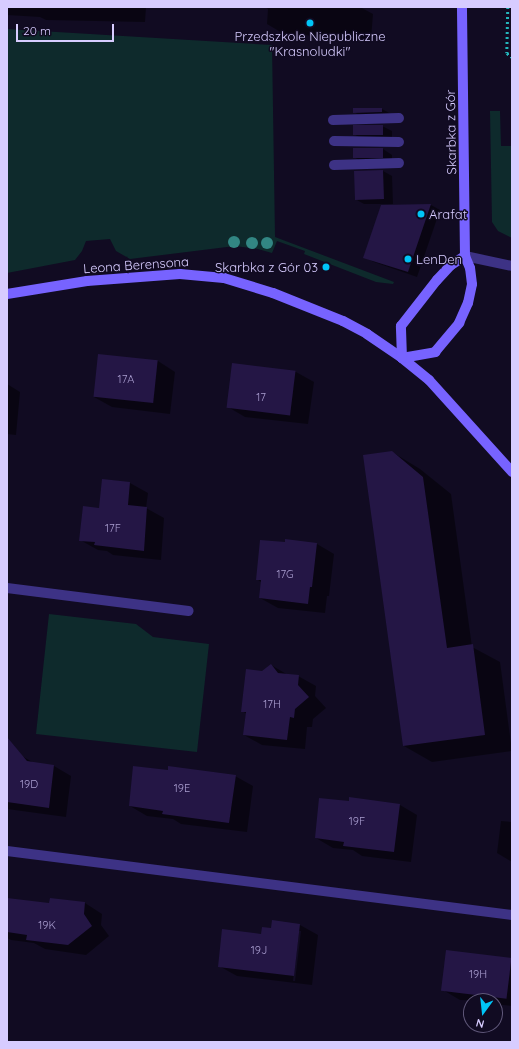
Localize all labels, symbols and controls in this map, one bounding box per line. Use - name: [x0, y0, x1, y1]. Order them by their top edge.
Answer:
- scale bar: [18, 16, 116, 42]
- marker: Przedszkole Niepubliczne "Krasnoludki": [305, 18, 315, 28]
- text: 20 m: [23, 23, 51, 38]
- place label: Przedszkole Niepubliczne "Krasnoludki": [234, 29, 386, 60]
- street label: Skarbka z Gór: [442, 89, 460, 175]
- place label: Arafat: [429, 206, 467, 222]
- marker: Arafat: [416, 209, 426, 219]
- place label: LenDen: [416, 251, 462, 267]
- street label: Leona Berensona: [83, 254, 189, 276]
- marker: LenDen: [403, 254, 413, 264]
- place label: Skarbka z Gór 03: [215, 259, 318, 275]
- marker: Skarbka z Gór 03: [321, 262, 331, 272]
- house number: 17A: [118, 372, 134, 386]
- house number: 17: [256, 390, 266, 404]
- house number: 17F: [105, 521, 121, 535]
- house number: 17G: [276, 567, 294, 581]
- house number: 17H: [263, 697, 281, 711]
- house number: 19D: [20, 777, 38, 791]
- house number: 19E: [174, 781, 190, 795]
- house number: 19F: [349, 814, 365, 828]
- house number: 19K: [38, 918, 56, 932]
- house number: 19J: [251, 943, 267, 957]
- house number: 19H: [469, 967, 487, 981]
- north arrow: [463, 993, 503, 1033]
- text: N: [474, 1016, 486, 1031]

